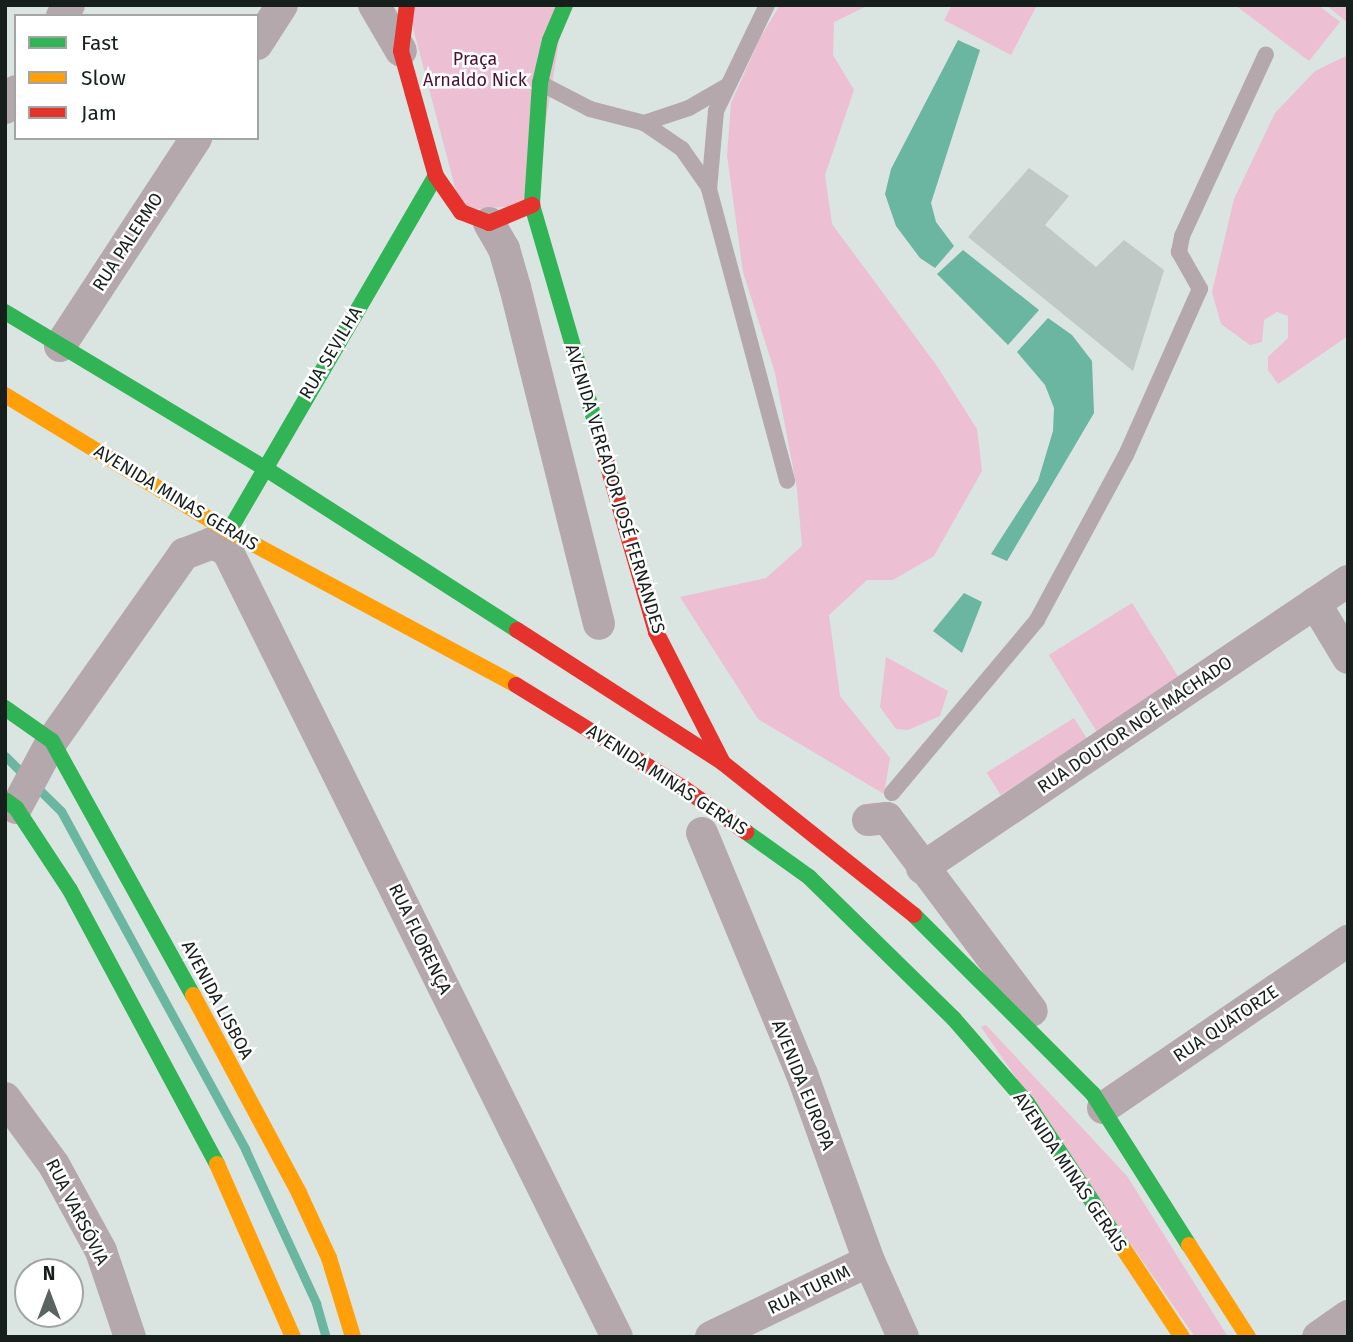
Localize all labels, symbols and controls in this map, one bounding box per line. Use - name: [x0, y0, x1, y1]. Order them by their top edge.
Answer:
- legend: [14, 14, 259, 140]
- text: Fast: [81, 30, 119, 56]
- park label: Praça Arnaldo Nick: [423, 49, 527, 92]
- text: Slow: [81, 65, 126, 91]
- text: Jam: [81, 100, 117, 126]
- street label: RUA PALERMO: [88, 189, 168, 295]
- street label: RUA SEVILHA: [295, 303, 367, 403]
- street label: AVENIDA VEREADOR JOSÉ FERNANDES: [561, 342, 669, 636]
- street label: AVENIDA MINAS GERAIS: [90, 440, 262, 556]
- street label: RUA DOUTOR NOÉ MACHADO: [1033, 652, 1237, 798]
- street label: AVENIDA MINAS GERAIS: [582, 720, 752, 840]
- street label: RUA FLORENÇA: [384, 880, 456, 998]
- street label: AVENIDA LISBOA: [177, 937, 257, 1063]
- street label: RUA QUATORZE: [1169, 981, 1283, 1067]
- street label: AVENIDA EUROPA: [767, 1017, 839, 1153]
- street label: AVENIDA MINAS GERAIS: [1009, 1088, 1131, 1256]
- street label: RUA VARSÓVIA: [41, 1155, 113, 1269]
- north arrow: [14, 1258, 84, 1328]
- street label: RUA TURIM: [764, 1261, 854, 1319]
- text: N: [43, 1262, 55, 1285]

